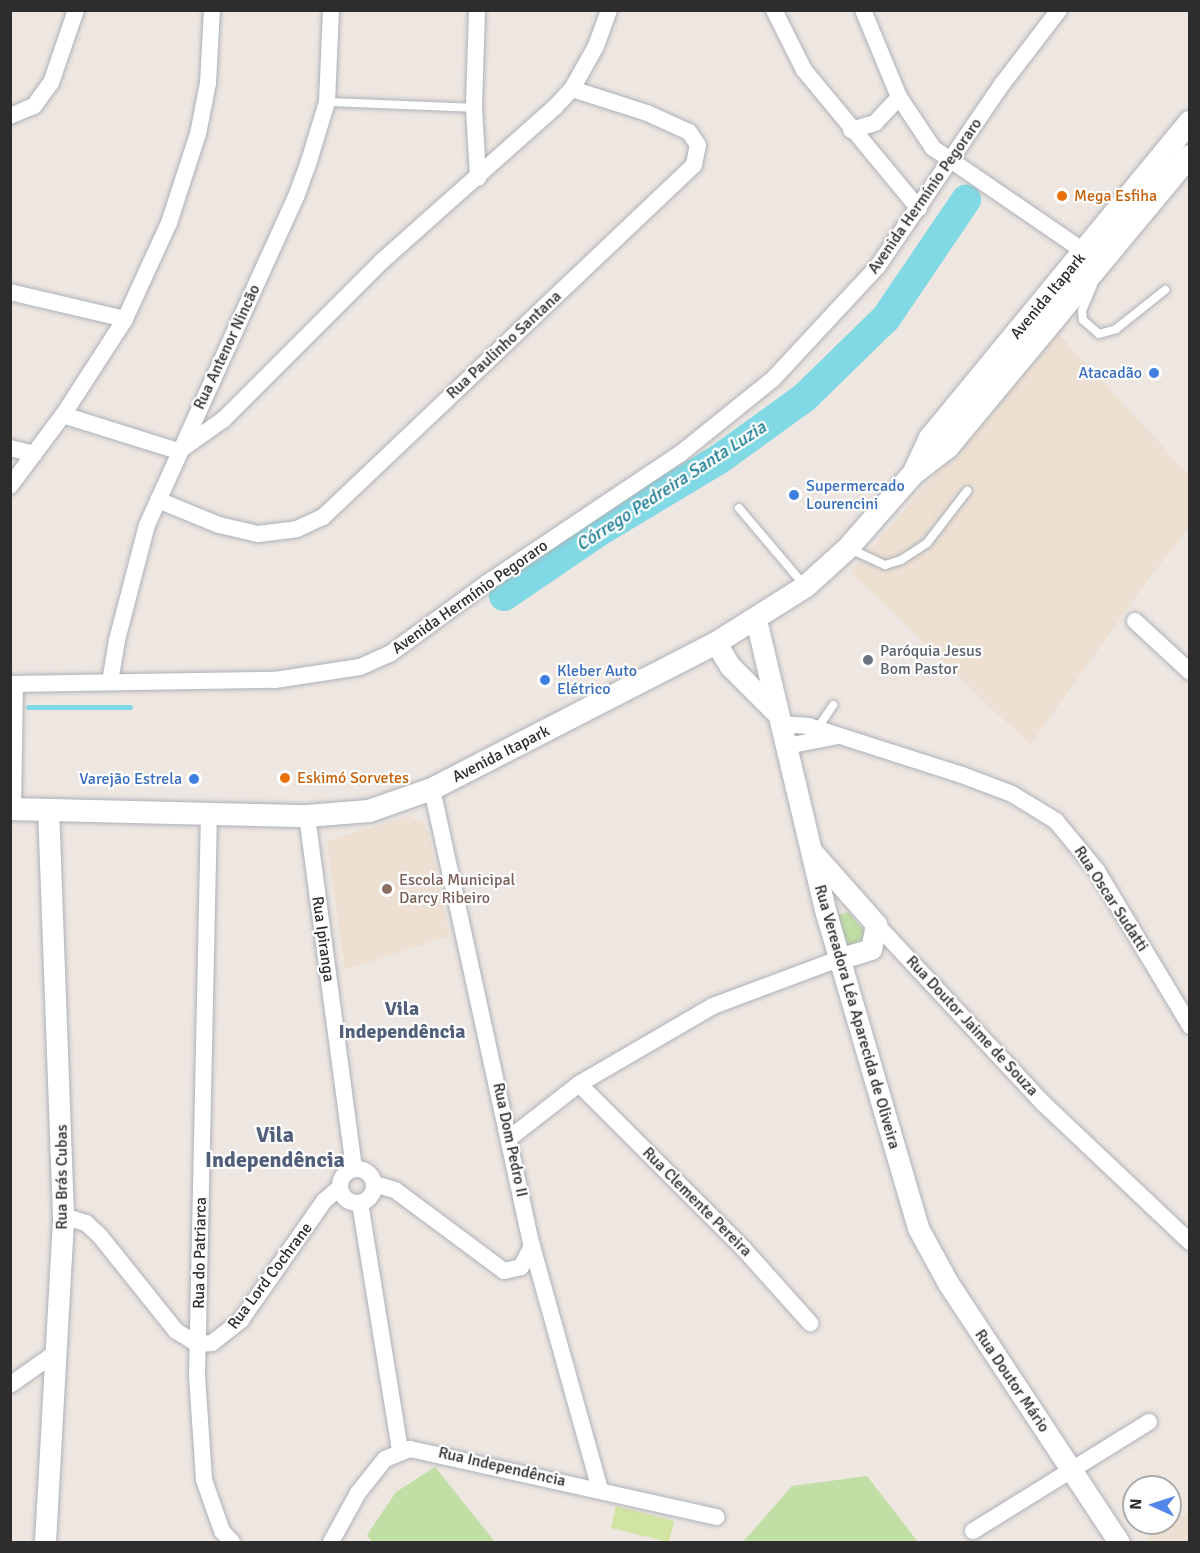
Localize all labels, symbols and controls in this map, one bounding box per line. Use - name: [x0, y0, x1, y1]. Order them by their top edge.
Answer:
- street label: Avenida Hermínio Pegoraro: [864, 114, 986, 278]
- place label: Mega Esfiha: [1074, 186, 1157, 206]
- marker: Mega Esfiha: [1055, 189, 1069, 203]
- street label: Avenida Itapark: [1006, 249, 1090, 343]
- street label: Rua Antenor Nincão: [190, 281, 264, 413]
- street label: Rua Paulinho Santana: [443, 287, 565, 403]
- place label: Atacadão: [1078, 363, 1142, 383]
- marker: Atacadão: [1147, 366, 1161, 380]
- water label: Córrego Pedreira Santa Luzia: [572, 416, 770, 556]
- place label: Supermercado Lourencini: [806, 476, 905, 514]
- marker: Supermercado Lourencini: [787, 488, 801, 502]
- street label: Avenida Hermínio Pegoraro: [388, 536, 552, 658]
- place label: Paróquia Jesus Bom Pastor: [880, 641, 982, 679]
- marker: Paróquia Jesus Bom Pastor: [861, 653, 875, 667]
- place label: Kleber Auto Elétrico: [557, 661, 637, 699]
- marker: Kleber Auto Elétrico: [538, 673, 552, 687]
- street label: Avenida Itapark: [449, 721, 553, 787]
- place label: Eskimó Sorvetes: [297, 768, 409, 788]
- place label: Varejão Estrela: [79, 769, 182, 789]
- marker: Eskimó Sorvetes: [278, 771, 292, 785]
- marker: Varejão Estrela: [187, 772, 201, 786]
- street label: Rua Oscar Sudatti: [1070, 843, 1152, 955]
- place label: Escola Municipal Darcy Ribeiro: [399, 870, 515, 908]
- marker: Escola Municipal Darcy Ribeiro: [380, 882, 394, 896]
- street label: Rua Vereadora Léa Aparecida de Oliveira: [810, 883, 904, 1151]
- street label: Rua Ipiranga: [307, 895, 339, 983]
- street label: Rua Doutor Jaime de Souza: [902, 952, 1042, 1100]
- district label: Vila Independência: [338, 997, 466, 1044]
- street label: Rua Dom Pedro II: [488, 1081, 532, 1199]
- district label: Vila Independência: [205, 1121, 345, 1172]
- street label: Rua Brás Cubas: [52, 1124, 72, 1230]
- street label: Rua Clemente Pereira: [638, 1143, 756, 1261]
- street label: Rua do Patriarca: [189, 1197, 211, 1309]
- street label: Rua Lord Cochrane: [224, 1219, 316, 1333]
- street label: Rua Doutor Mário: [970, 1326, 1054, 1436]
- street label: Rua Independência: [436, 1443, 568, 1491]
- north arrow: [1122, 1475, 1182, 1535]
- text: N: [1126, 1498, 1146, 1510]

